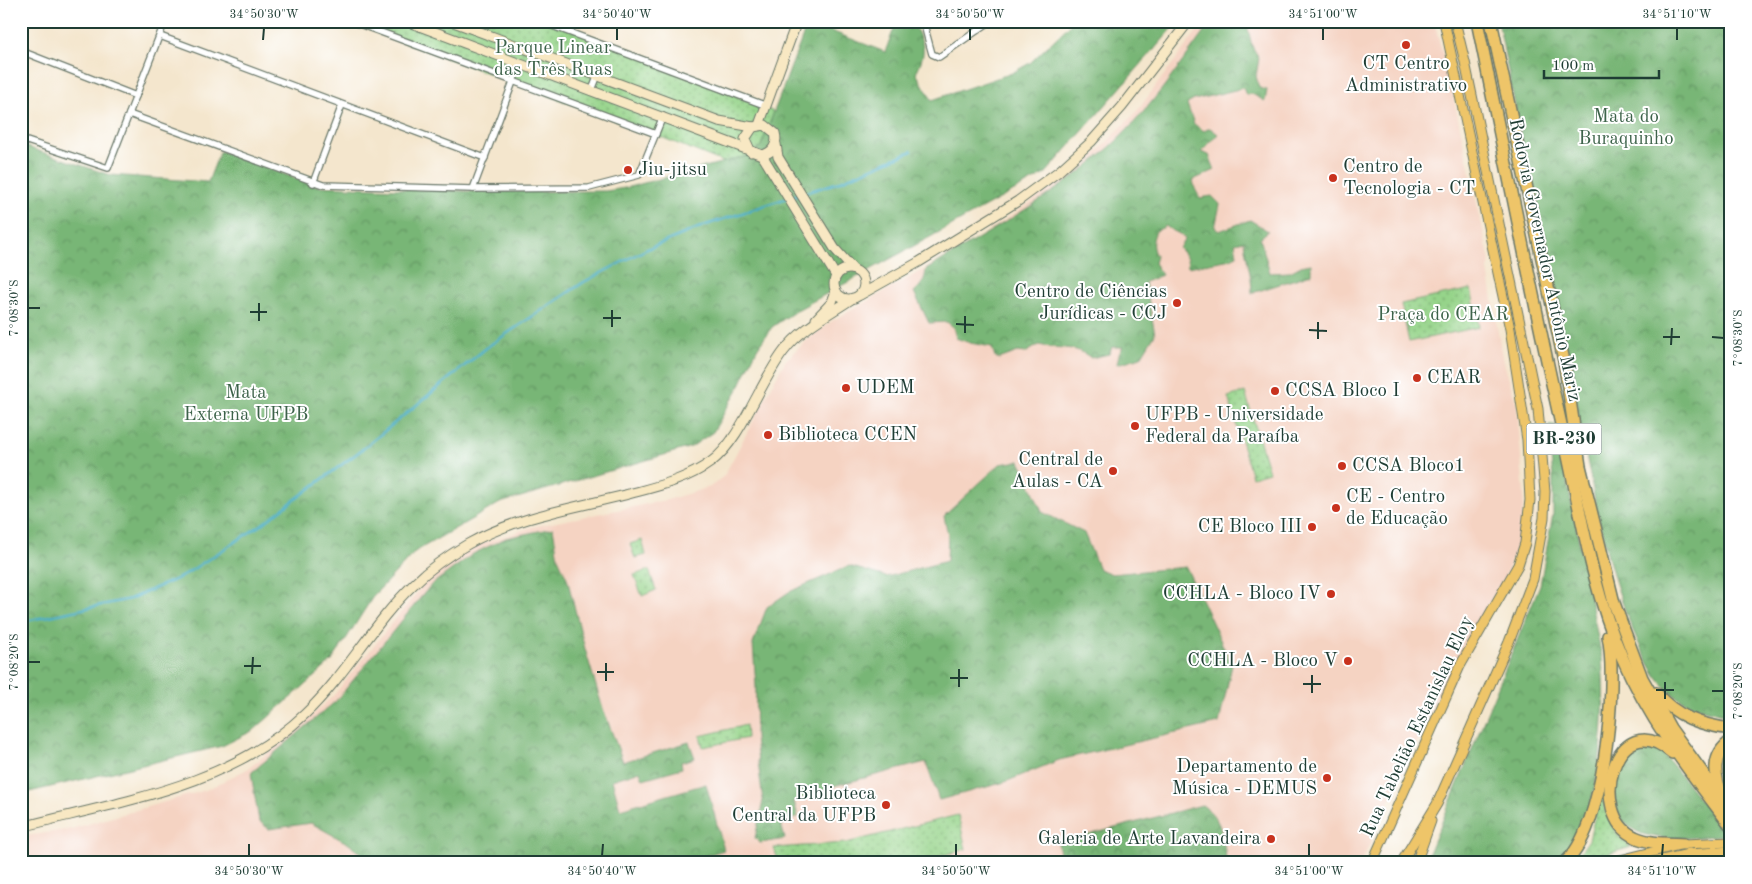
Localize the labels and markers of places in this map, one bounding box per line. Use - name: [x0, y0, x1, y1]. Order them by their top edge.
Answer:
- marker: CT Centro Administrativo: [1400, 39, 1412, 51]
- place label: CT Centro Administrativo: [1345, 55, 1467, 96]
- place label: Centro de Tecnologia - CT: [1343, 158, 1475, 199]
- place label: Jiu-jitsu: [638, 161, 707, 180]
- marker: Jiu-jitsu: [622, 164, 634, 176]
- marker: Centro de Tecnologia - CT: [1327, 172, 1339, 184]
- place label: Centro de Ciências Jurídicas - CCJ: [1014, 283, 1167, 324]
- marker: Centro de Ciências Jurídicas - CCJ: [1171, 297, 1183, 309]
- place label: CEAR: [1427, 369, 1481, 388]
- marker: CEAR: [1411, 372, 1423, 384]
- place label: UDEM: [856, 379, 915, 398]
- marker: UDEM: [840, 382, 852, 394]
- place label: CCSA Bloco I: [1285, 382, 1400, 401]
- marker: CCSA Bloco I: [1269, 385, 1281, 397]
- place label: UFPB - Universidade Federal da Paraíba: [1145, 406, 1324, 447]
- marker: UFPB - Universidade Federal da Paraíba: [1129, 420, 1141, 432]
- place label: Biblioteca CCEN: [778, 426, 918, 445]
- marker: Biblioteca CCEN: [762, 429, 774, 441]
- place label: Central de Aulas - CA: [1012, 451, 1103, 492]
- place label: CCSA Bloco1: [1352, 457, 1465, 476]
- marker: CCSA Bloco1: [1336, 460, 1348, 472]
- marker: Central de Aulas - CA: [1107, 465, 1119, 477]
- place label: CE - Centro de Educação: [1346, 488, 1448, 529]
- marker: CE - Centro de Educação: [1330, 502, 1342, 514]
- place label: CE Bloco III: [1198, 518, 1302, 537]
- marker: CE Bloco III: [1306, 521, 1318, 533]
- place label: CCHLA - Bloco IV: [1163, 585, 1321, 604]
- marker: CCHLA - Bloco IV: [1325, 588, 1337, 600]
- place label: CCHLA - Bloco V: [1187, 652, 1338, 671]
- marker: CCHLA - Bloco V: [1342, 655, 1354, 667]
- place label: Departamento de Música - DEMUS: [1172, 758, 1317, 799]
- marker: Departamento de Música - DEMUS: [1321, 772, 1333, 784]
- place label: Biblioteca Central da UFPB: [732, 785, 877, 826]
- marker: Biblioteca Central da UFPB: [880, 799, 892, 811]
- place label: Galeria de Arte Lavandeira: [1038, 830, 1262, 849]
- marker: Galeria de Arte Lavandeira: [1265, 833, 1277, 845]

